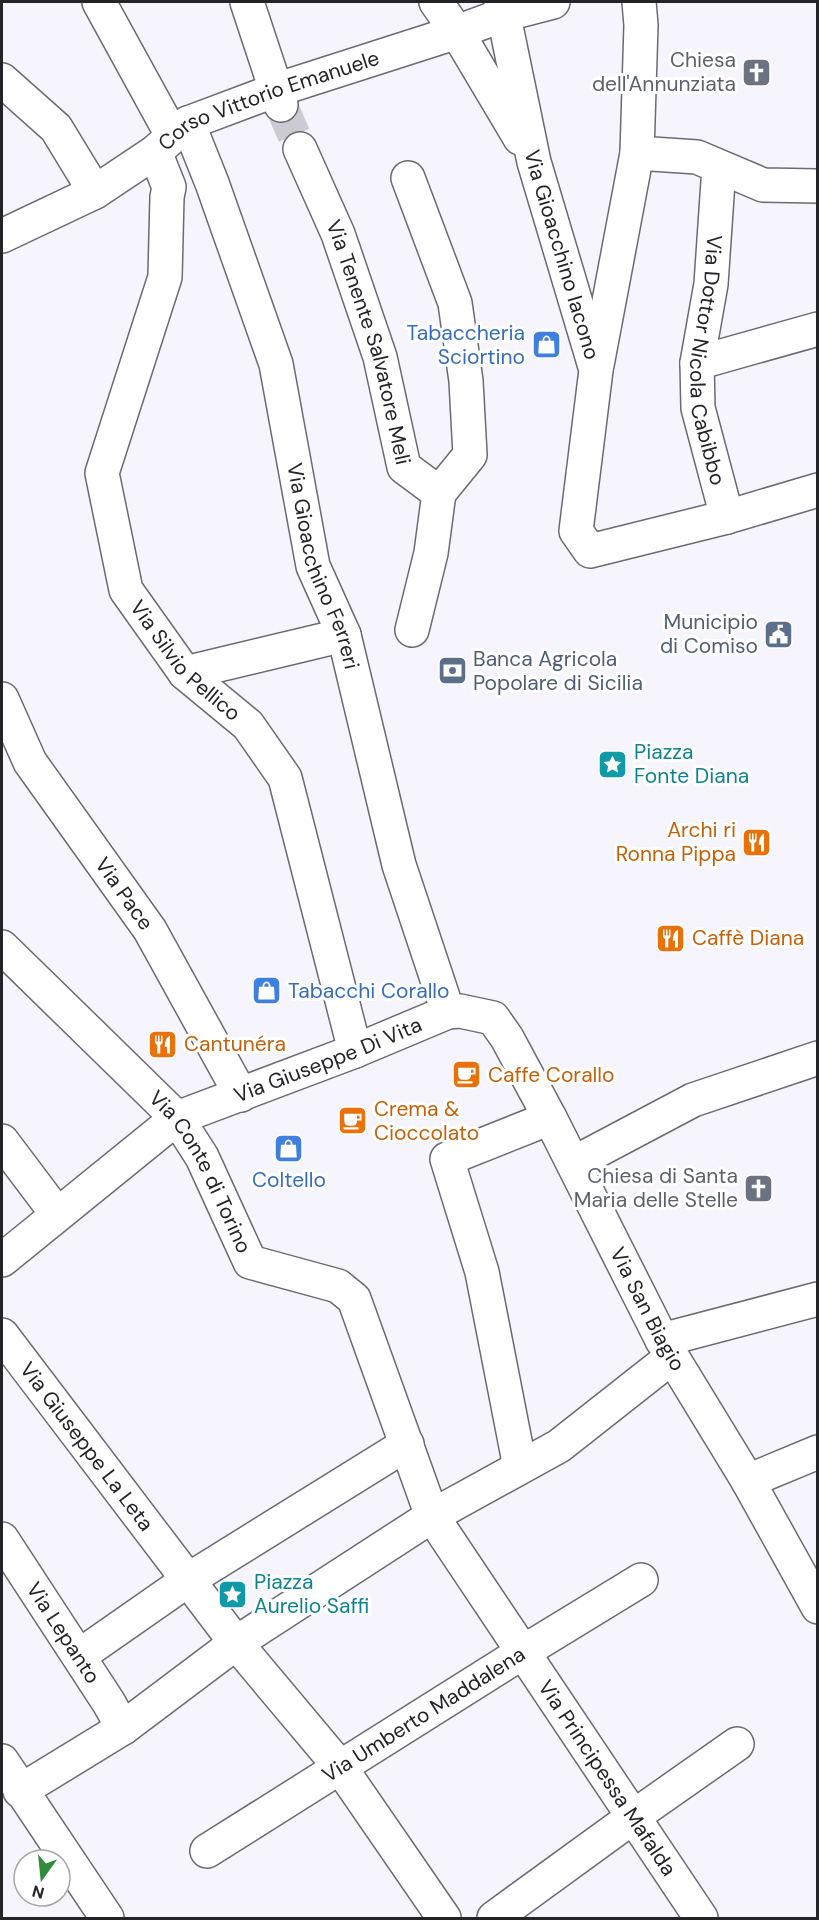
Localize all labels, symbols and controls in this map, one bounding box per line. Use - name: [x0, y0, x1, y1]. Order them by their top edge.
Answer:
- street label: Corso Vittorio Emanuele: [152, 44, 383, 157]
- place label: Chiesa dell'Annunziata: [592, 46, 736, 98]
- church icon: Chiesa dell'Annunziata: [741, 56, 773, 88]
- street label: Via Gioacchino Iacono: [518, 147, 606, 363]
- street label: Via Tenente Salvatore Meli: [319, 215, 417, 467]
- street label: Via Dottor Nicola Cabibbo: [683, 234, 732, 488]
- place label: Tabaccheria Sciortino: [407, 319, 525, 371]
- shop icon: Tabaccheria Sciortino: [530, 329, 562, 361]
- street label: Via Gioacchino Ferreri: [280, 461, 366, 672]
- street label: Via Silvio Pellico: [124, 594, 247, 727]
- place label: Municipio di Comiso: [660, 608, 758, 660]
- public building icon: Municipio di Comiso: [763, 618, 795, 650]
- place label: Banca Agricola Popolare di Sicilia: [473, 645, 643, 697]
- bank icon: Banca Agricola Popolare di Sicilia: [436, 655, 468, 687]
- place label: Piazza Fonte Diana: [634, 738, 749, 790]
- place icon: Piazza Fonte Diana: [597, 748, 629, 780]
- place label: Archi ri Ronna Pippa: [616, 816, 736, 868]
- restaurant icon: Archi ri Ronna Pippa: [741, 826, 773, 858]
- street label: Via Pace: [89, 852, 160, 936]
- restaurant icon: Caffè Diana: [655, 922, 687, 954]
- place label: Caffè Diana: [692, 924, 804, 952]
- shop icon: Tabacchi Corallo: [251, 975, 283, 1007]
- place label: Tabacchi Corallo: [288, 977, 449, 1005]
- street label: Via Giuseppe Di Vita: [230, 1011, 426, 1109]
- restaurant icon: Cantunéra: [147, 1028, 179, 1060]
- place label: Cantunéra: [184, 1030, 286, 1058]
- cafe icon: Caffe Corallo: [451, 1059, 483, 1091]
- place label: Caffe Corallo: [488, 1061, 614, 1089]
- street label: Via Conte di Torino: [143, 1084, 258, 1258]
- place label: Crema & Cioccolato: [374, 1095, 479, 1147]
- cafe icon: Crema & Cioccolato: [337, 1105, 369, 1137]
- shop icon: Coltello: [273, 1133, 305, 1165]
- place label: Chiesa di Santa Maria delle Stelle: [574, 1162, 738, 1214]
- place label: Coltello: [252, 1166, 326, 1194]
- church icon: Chiesa di Santa Maria delle Stelle: [743, 1172, 775, 1204]
- street label: Via San Biagio: [604, 1243, 692, 1376]
- street label: Via Giuseppe La Leta: [13, 1356, 160, 1537]
- place label: Piazza Aurelio Saffi: [254, 1568, 369, 1620]
- street label: Via Lepanto: [20, 1577, 107, 1689]
- place icon: Piazza Aurelio Saffi: [217, 1578, 249, 1610]
- street label: Via Umberto Maddalena: [317, 1640, 530, 1789]
- street label: Via Principessa Mafalda: [532, 1675, 683, 1881]
- north arrow: [12, 1848, 72, 1908]
- text: N: [30, 1880, 47, 1904]

